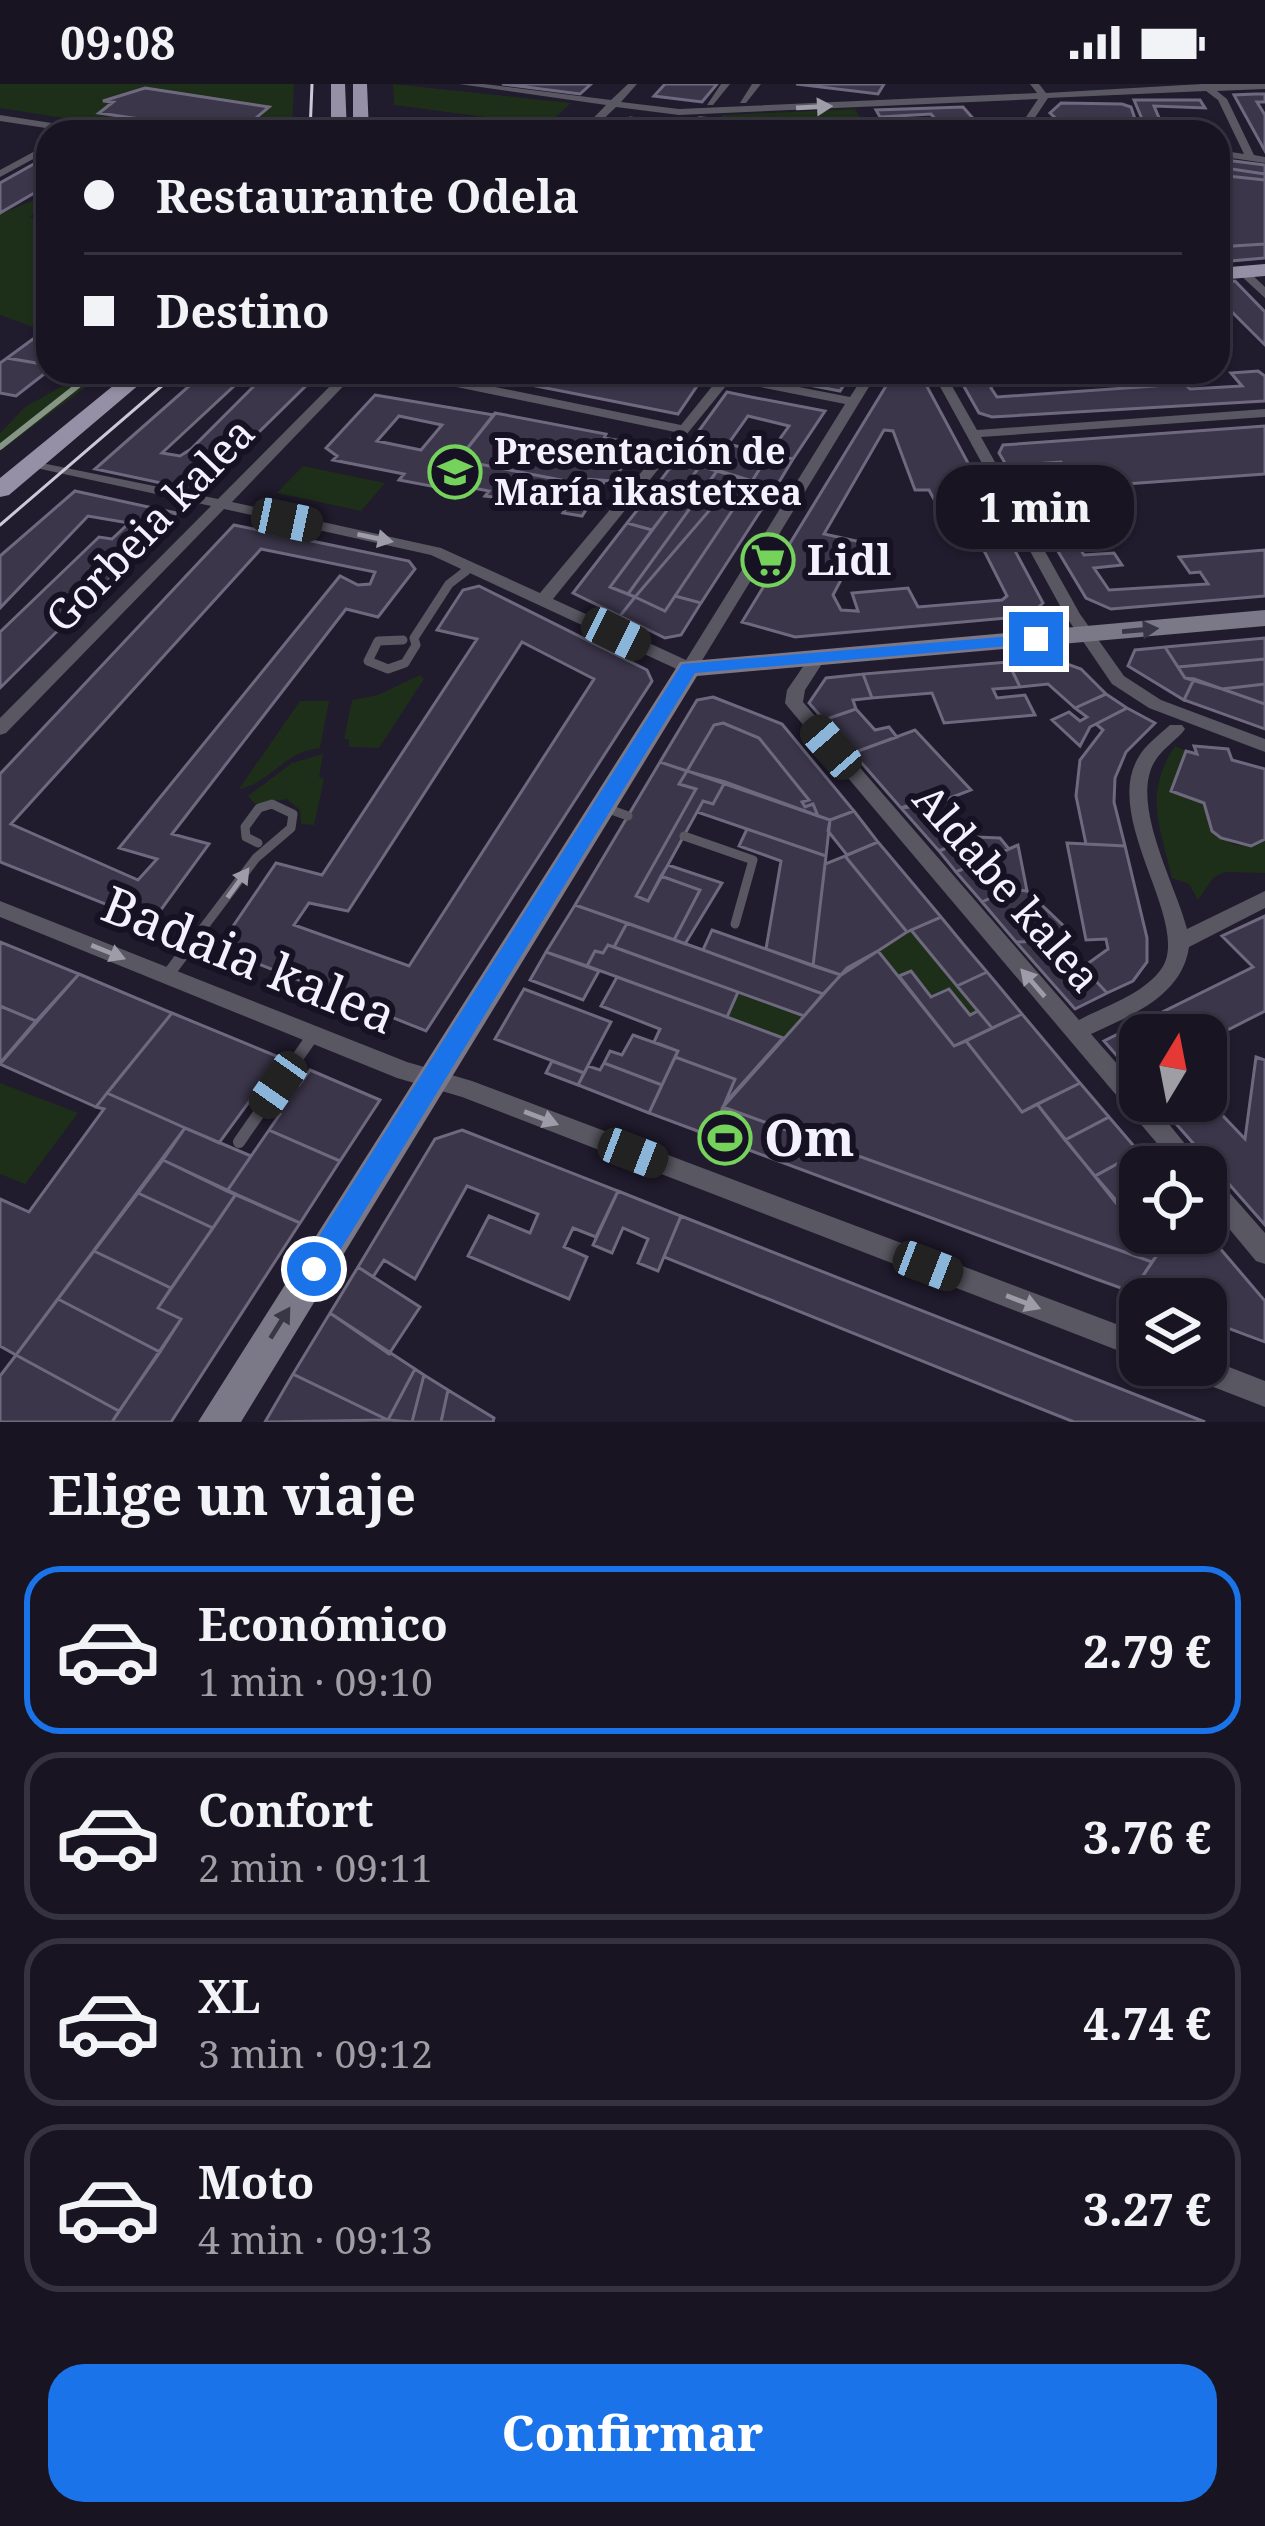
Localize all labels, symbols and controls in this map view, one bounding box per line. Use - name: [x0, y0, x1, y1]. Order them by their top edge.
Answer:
- text: 09:08: [60, 12, 175, 73]
- one-way arrow: [796, 97, 834, 116]
- text: Restaurante Odela: [156, 165, 579, 226]
- text: Destino: [156, 280, 330, 341]
- street label: Gorbeia kalea: [32, 404, 266, 644]
- place label: Presentación de María ikastetxea: [494, 426, 802, 516]
- school or university icon: Presentación de María ikastetxea: [427, 444, 483, 500]
- callout: 1 min: [937, 465, 1135, 549]
- text: 1 min: [979, 480, 1091, 533]
- car: [248, 495, 326, 545]
- one-way arrow: [356, 529, 394, 548]
- place label: Lidl: [807, 530, 892, 587]
- supermarket icon: Lidl: [740, 532, 796, 588]
- car: [576, 602, 656, 666]
- route end: [1009, 612, 1063, 666]
- one-way arrow: [1122, 620, 1159, 639]
- car: [794, 708, 868, 786]
- street label: Aldabe kalea: [902, 771, 1114, 1003]
- street label: Badaia kalea: [93, 867, 407, 1049]
- one-way arrow: [225, 867, 249, 899]
- one-way arrow: [91, 944, 127, 963]
- one-way arrow: [1020, 968, 1047, 998]
- north arrow: [1119, 1014, 1227, 1122]
- map controls: [1119, 1014, 1227, 1386]
- car: [243, 1045, 313, 1125]
- place label: Om: [764, 1101, 854, 1171]
- one-way arrow: [523, 1109, 559, 1128]
- sports icon: Om: [697, 1110, 753, 1166]
- car: [593, 1123, 673, 1183]
- button: locate: [1119, 1146, 1227, 1254]
- car: [888, 1236, 968, 1296]
- route start: [287, 1242, 341, 1296]
- button: layers: [1119, 1278, 1227, 1386]
- one-way arrow: [1006, 1293, 1042, 1312]
- one-way arrow: [269, 1306, 290, 1340]
- text: Elige un viaje: [48, 1457, 416, 1531]
- text: Económico: [198, 1593, 448, 1654]
- icon: car: [54, 1596, 162, 1704]
- text: 2.79 €: [1083, 1620, 1211, 1681]
- text: 1 min · 09:10: [198, 1654, 433, 1707]
- text: Confort: [198, 1779, 373, 1840]
- icon: car: [54, 1782, 162, 1890]
- text: 3.76 €: [1083, 1806, 1211, 1867]
- text: 2 min · 09:11: [198, 1840, 433, 1893]
- text: XL: [198, 1965, 260, 2026]
- icon: car: [54, 1968, 162, 2076]
- text: 4.74 €: [1083, 1992, 1211, 2053]
- text: 3 min · 09:12: [198, 2026, 433, 2079]
- text: Moto: [198, 2151, 314, 2212]
- icon: car: [54, 2154, 162, 2262]
- text: 3.27 €: [1083, 2178, 1211, 2239]
- text: 4 min · 09:13: [198, 2212, 433, 2265]
- button: Confirmar: [48, 2364, 1217, 2502]

